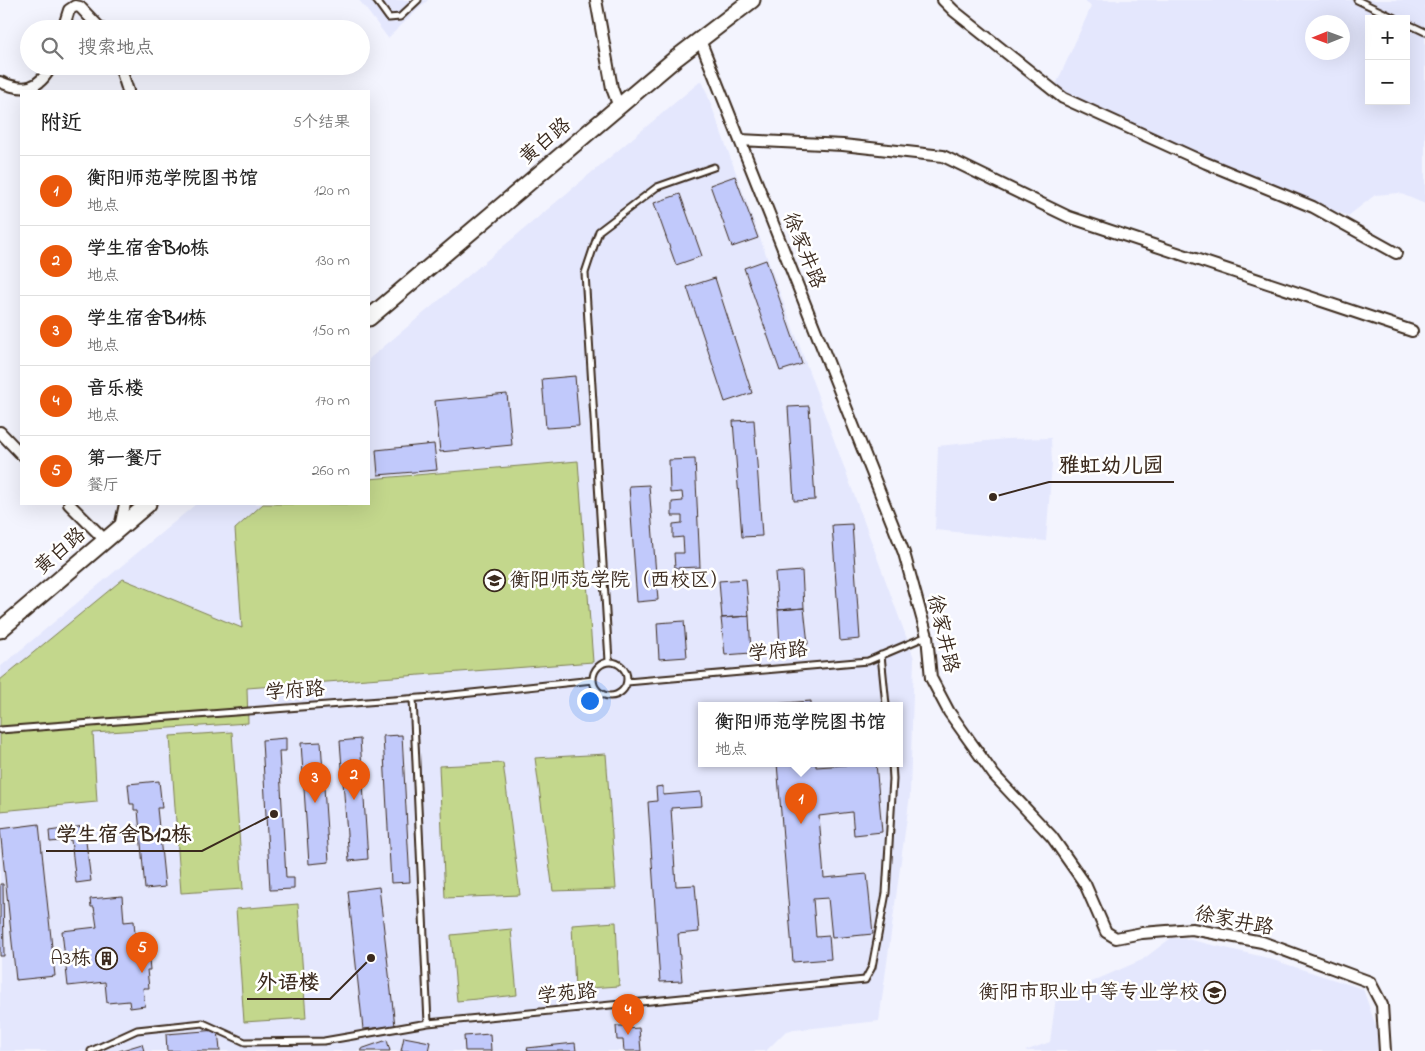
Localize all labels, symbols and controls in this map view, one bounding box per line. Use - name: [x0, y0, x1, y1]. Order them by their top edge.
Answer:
- north arrow: [1305, 15, 1350, 60]
- map controls: [1365, 15, 1410, 105]
- button: +: [1365, 15, 1410, 60]
- search box: [20, 20, 370, 75]
- icon: search: [38, 34, 66, 62]
- text: 搜索地点: [78, 35, 154, 62]
- button: −: [1365, 60, 1410, 105]
- text: 附近: [40, 109, 82, 139]
- text: 5个结果: [293, 111, 350, 135]
- street label: 黄白路: [514, 111, 579, 172]
- text: 衡阳师范学院图书馆: [87, 166, 258, 193]
- text: 1: [53, 179, 59, 203]
- text: 120 m: [314, 179, 350, 203]
- text: 地点: [87, 194, 119, 218]
- street label: 徐家井路: [775, 208, 832, 294]
- text: 学生宿舍B10栋: [87, 236, 209, 263]
- text: 2: [52, 249, 60, 273]
- text: 130 m: [315, 249, 350, 273]
- text: 地点: [87, 264, 119, 288]
- text: 学生宿舍B11栋: [87, 306, 207, 333]
- text: 3: [53, 319, 59, 343]
- text: 150 m: [312, 319, 350, 343]
- text: 地点: [87, 334, 119, 358]
- text: 音乐楼: [87, 376, 144, 403]
- text: 4: [53, 389, 59, 413]
- text: 170 m: [315, 389, 350, 413]
- text: 地点: [87, 404, 119, 428]
- text: 第一餐厅: [87, 446, 163, 473]
- callout: 雅虹幼儿园: [1049, 446, 1174, 482]
- text: 雅虹幼儿园: [1059, 452, 1164, 482]
- text: 5: [51, 459, 61, 483]
- text: 260 m: [312, 459, 350, 483]
- text: 餐厅: [87, 474, 119, 498]
- street label: 黄白路: [29, 521, 94, 583]
- place label: 衡阳师范学院（西校区）: [510, 567, 730, 596]
- school or university icon: 衡阳师范学院（西校区）: [482, 569, 506, 593]
- street label: 徐家井路: [919, 592, 965, 677]
- street label: 学府路: [747, 636, 810, 670]
- street label: 学府路: [264, 675, 327, 709]
- your location: [577, 688, 603, 714]
- popup: [698, 702, 903, 767]
- text: 衡阳师范学院图书馆: [715, 710, 886, 737]
- text: 地点: [715, 738, 747, 762]
- pin: 2: [338, 759, 370, 800]
- pin: 3: [299, 762, 331, 803]
- pin: 1: [785, 783, 817, 824]
- callout: 学生宿舍B12栋: [46, 815, 202, 851]
- text: 学生宿舍B12栋: [56, 821, 192, 851]
- street label: 徐家井路: [1192, 900, 1277, 944]
- pin: 5: [126, 932, 158, 973]
- place label: A3栋: [50, 945, 91, 974]
- building icon: A3栋: [95, 947, 119, 971]
- callout: 外语楼: [247, 963, 330, 999]
- text: 外语楼: [257, 969, 320, 999]
- street label: 学苑路: [536, 977, 599, 1013]
- place label: 衡阳市职业中等专业学校: [979, 979, 1199, 1008]
- school or university icon: 衡阳市职业中等专业学校: [1203, 981, 1227, 1005]
- pin: 4: [612, 994, 644, 1035]

